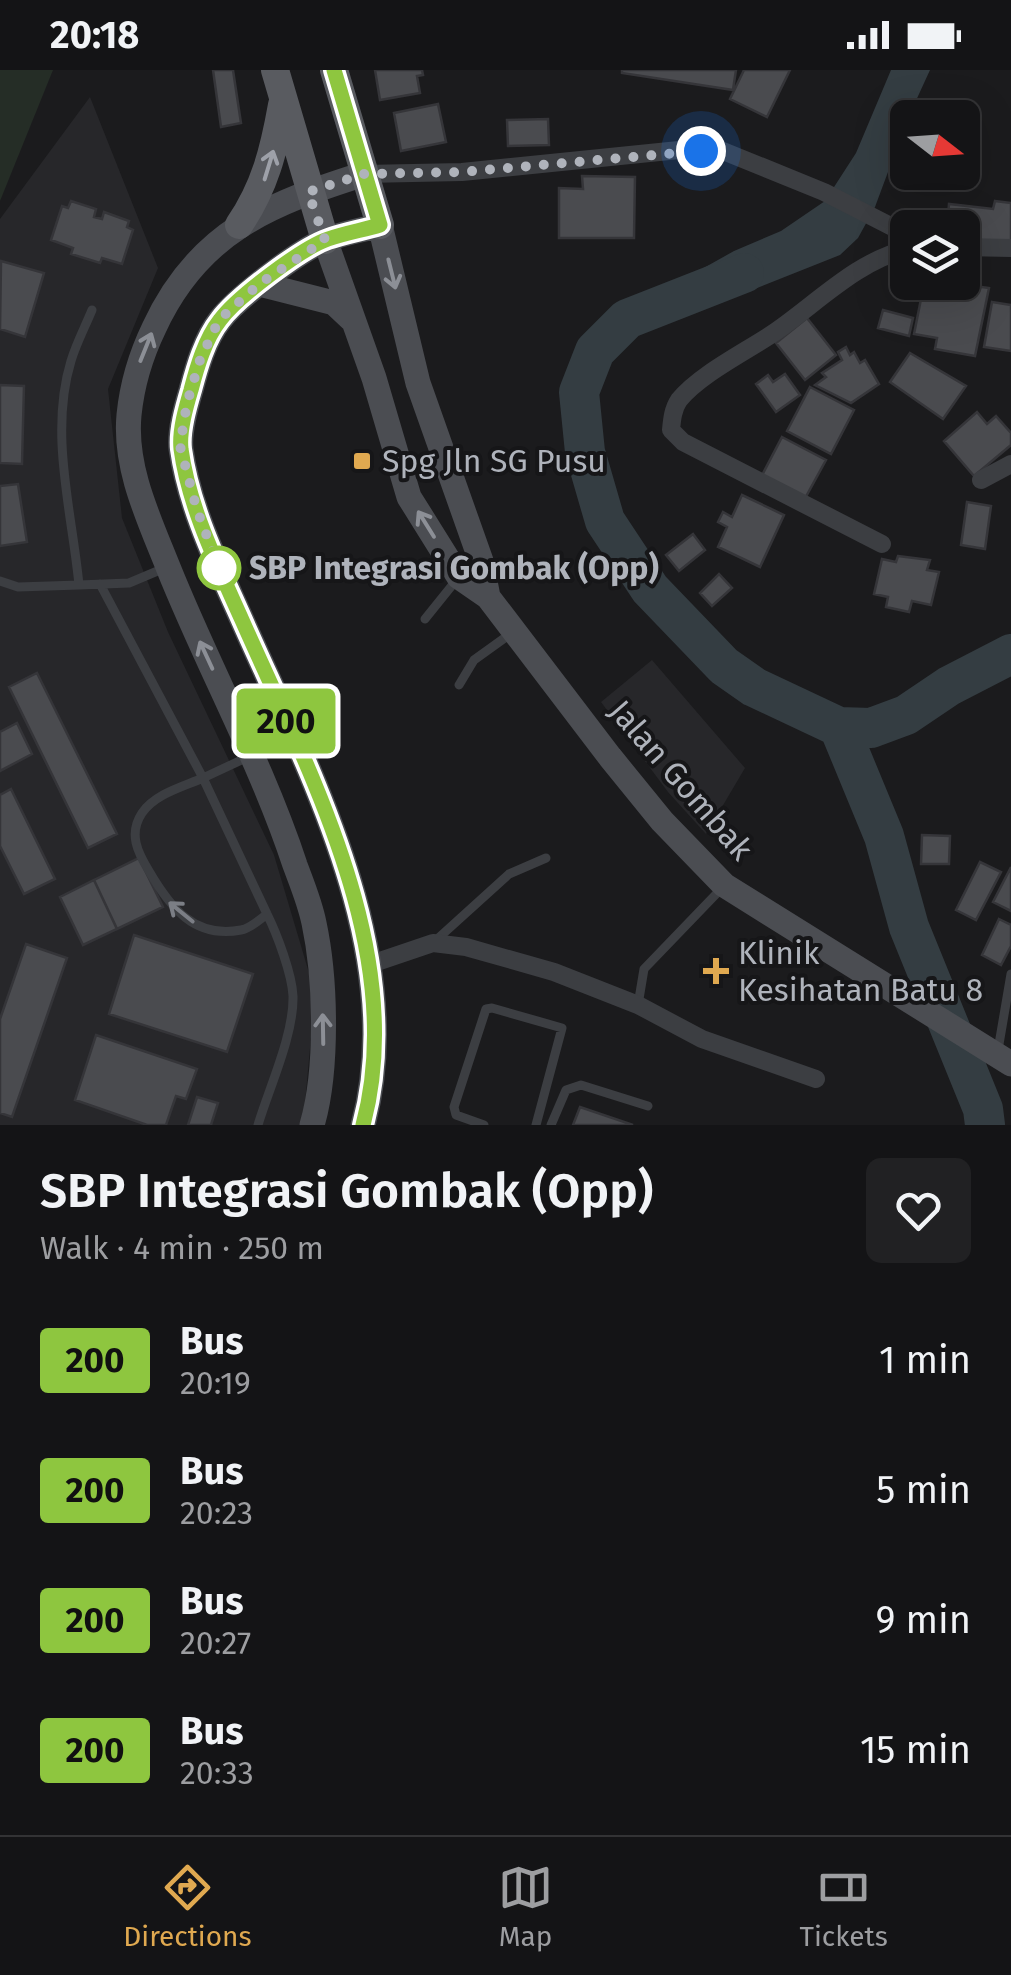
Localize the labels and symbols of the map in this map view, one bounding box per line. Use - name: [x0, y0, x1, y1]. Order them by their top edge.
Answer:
- north arrow: [890, 100, 980, 190]
- your location: [676, 126, 726, 176]
- one-way arrow: [261, 150, 279, 181]
- one-way arrow: [383, 258, 402, 289]
- one-way arrow: [138, 332, 156, 363]
- place label: Spg Jln SG Pusu: [382, 442, 606, 480]
- marker: Spg Jln SG Pusu: [351, 450, 373, 472]
- one-way arrow: [416, 510, 436, 539]
- marker: SBP Integrasi Gombak (Opp): [198, 547, 240, 589]
- place label: SBP Integrasi Gombak (Opp): [249, 549, 659, 587]
- one-way arrow: [196, 641, 215, 671]
- line badge: 200: [228, 688, 344, 754]
- street label: Jalan Gombak: [601, 692, 761, 868]
- one-way arrow: [168, 901, 194, 923]
- place label: Klinik Kesihatan Batu 8: [738, 934, 983, 1009]
- marker: Klinik Kesihatan Batu 8: [703, 958, 729, 984]
- one-way arrow: [314, 1013, 333, 1045]

